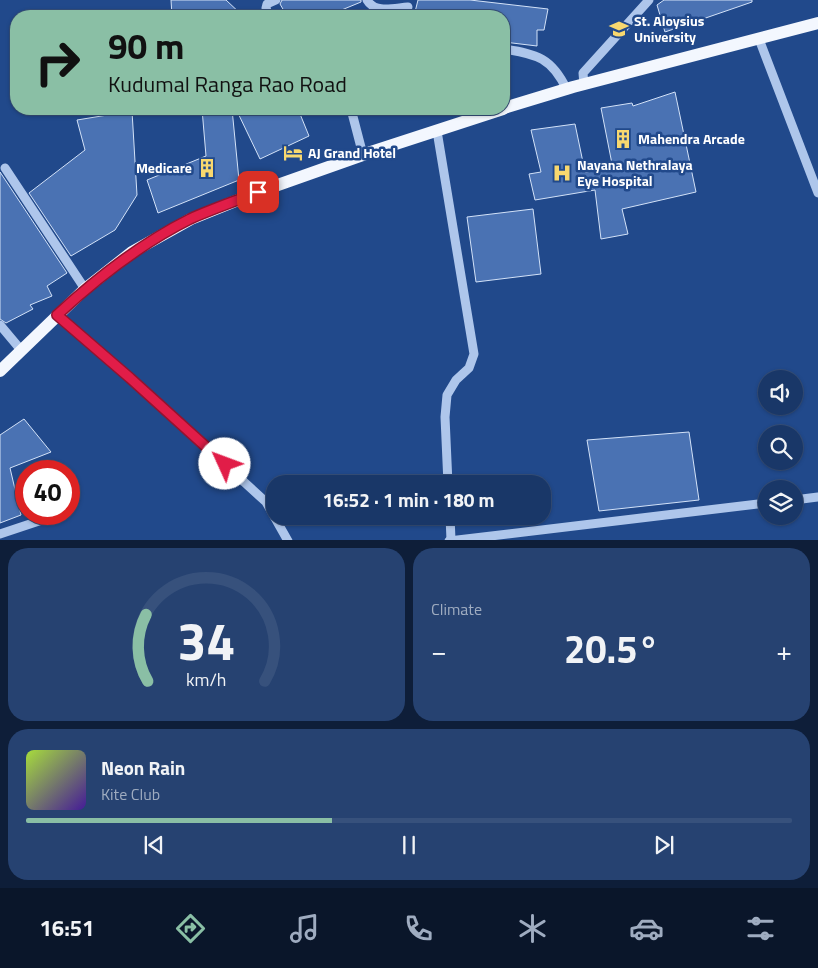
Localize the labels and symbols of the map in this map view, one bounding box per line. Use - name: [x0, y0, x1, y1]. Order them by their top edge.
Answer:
- place label: St. Aloysius University: [634, 10, 705, 47]
- school or university icon: St. Aloysius University: [608, 18, 630, 40]
- building icon: Mahendra Arcade: [612, 128, 634, 150]
- place label: Mahendra Arcade: [638, 128, 745, 149]
- hotel icon: AJ Grand Hotel: [282, 142, 304, 164]
- place label: AJ Grand Hotel: [308, 142, 396, 163]
- place label: Nayana Nethralaya Eye Hospital: [577, 154, 693, 191]
- place label: Medicare: [136, 157, 192, 178]
- building icon: Medicare: [196, 157, 218, 179]
- hospital icon: Nayana Nethralaya Eye Hospital: [551, 162, 573, 184]
- pin: [237, 171, 279, 213]
- position arrow: [198, 437, 250, 489]
- speed limit sign: 40: [15, 460, 80, 525]

